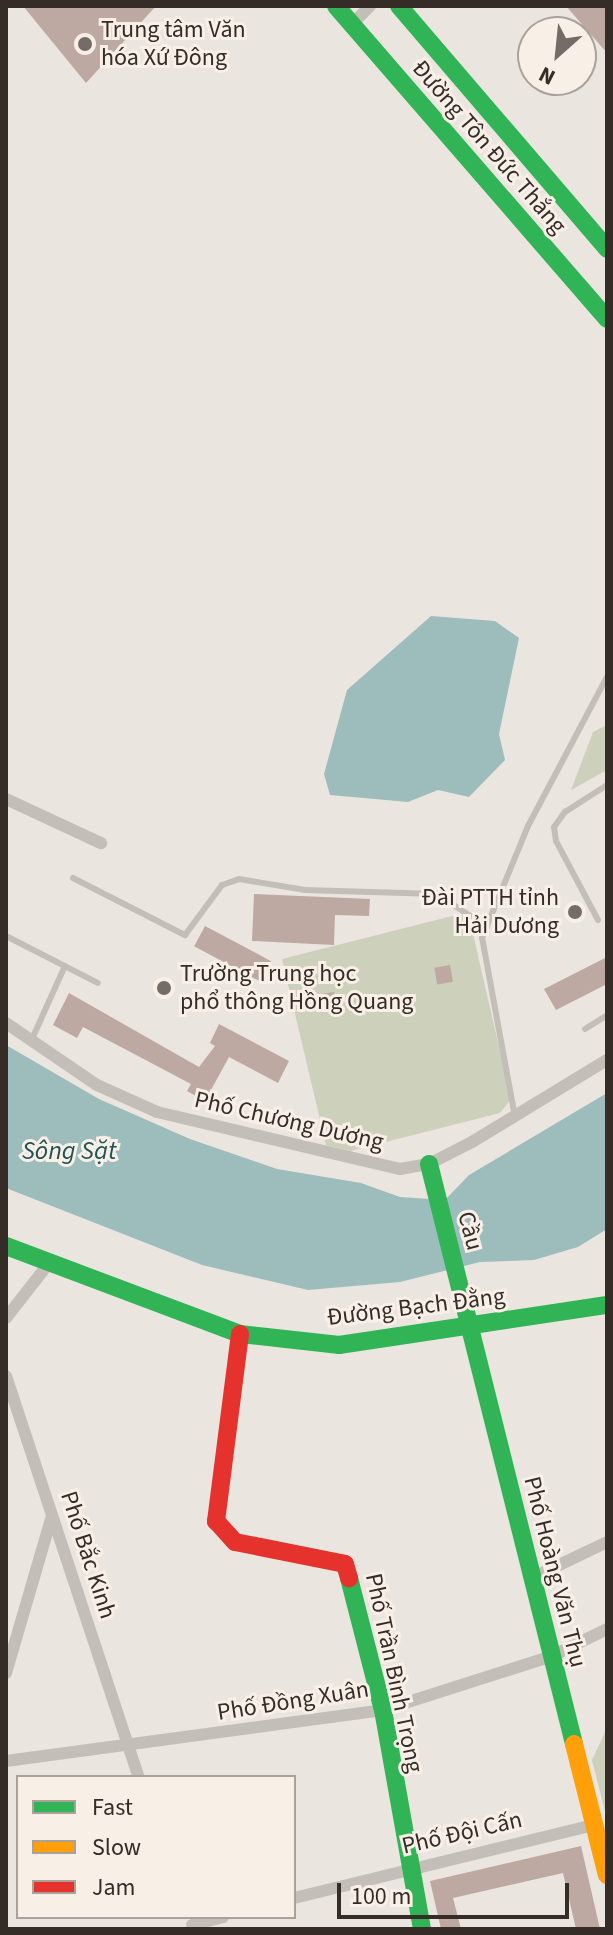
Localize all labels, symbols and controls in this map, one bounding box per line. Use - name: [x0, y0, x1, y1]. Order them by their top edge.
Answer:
- place label: Trung tâm Văn hóa Xứ Đông: [101, 16, 246, 72]
- north arrow: [517, 16, 597, 96]
- marker: Trung tâm Văn hóa Xứ Đông: [76, 35, 94, 53]
- street label: Đường Tôn Đức Thắng: [406, 54, 572, 240]
- text: N: [533, 58, 561, 93]
- place label: Đài PTTH tỉnh Hải Dương: [422, 884, 559, 940]
- marker: Đài PTTH tỉnh Hải Dương: [566, 903, 584, 921]
- place label: Trường Trung học phổ thông Hồng Quang: [180, 960, 413, 1016]
- marker: Trường Trung học phổ thông Hồng Quang: [155, 979, 173, 997]
- street label: Phố Chương Dương: [192, 1085, 386, 1157]
- water label: Sông Sặt: [22, 1135, 116, 1167]
- street label: Cầu: [451, 1209, 489, 1253]
- street label: Đường Bạch Đằng: [325, 1282, 507, 1332]
- street label: Phố Hoàng Văn Thụ: [517, 1474, 593, 1670]
- street label: Phố Bắc Kinh: [54, 1488, 122, 1622]
- street label: Phố Trần Bình Trọng: [359, 1571, 429, 1775]
- street label: Phố Đồng Xuân: [215, 1675, 371, 1727]
- legend: [16, 1775, 296, 1919]
- text: Fast: [92, 1790, 133, 1825]
- street label: Phố Đội Cấn: [399, 1805, 525, 1861]
- text: Slow: [92, 1830, 141, 1865]
- scale bar: [341, 1867, 573, 1917]
- text: Jam: [92, 1870, 136, 1905]
- text: 100 m: [351, 1879, 411, 1914]

